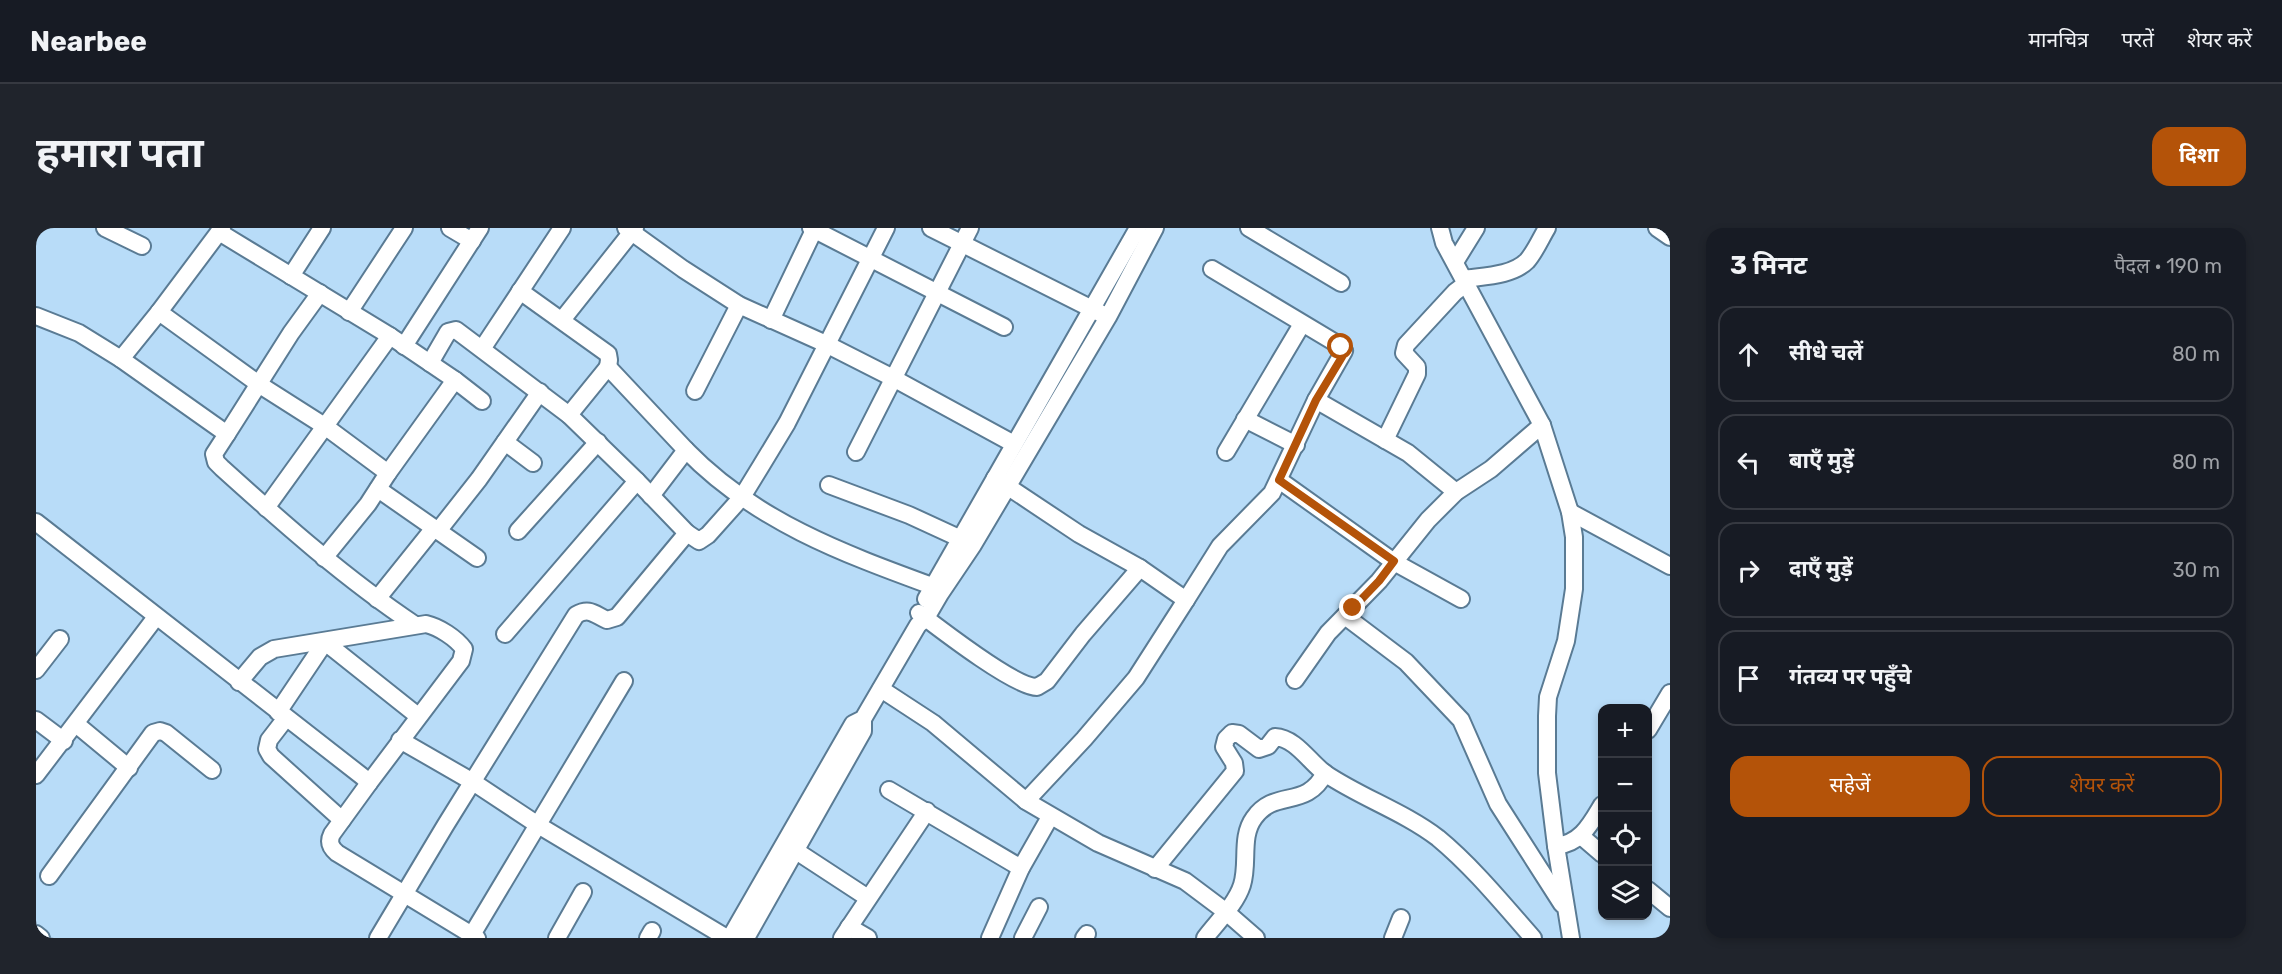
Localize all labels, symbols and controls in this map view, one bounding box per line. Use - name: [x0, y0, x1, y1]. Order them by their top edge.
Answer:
- text: Nearbee: [30, 25, 147, 58]
- text: मानचित्र: [2029, 27, 2089, 52]
- text: परतें: [2122, 27, 2154, 52]
- text: शेयर करें: [2187, 27, 2252, 52]
- button: दिशा: [2152, 127, 2246, 186]
- text: हमारा पता: [36, 128, 204, 178]
- text: 3 मिनट: [1730, 250, 1807, 281]
- text: पैदल · 190 m: [2114, 254, 2222, 278]
- route start: [1327, 333, 1353, 359]
- icon: ahead: [1732, 338, 1765, 371]
- text: सीधे चलें: [1789, 339, 1863, 366]
- text: 80 m: [2172, 342, 2220, 366]
- icon: left: [1732, 446, 1765, 479]
- text: बाएँ मुड़ें: [1789, 447, 1854, 474]
- text: 80 m: [2172, 450, 2220, 474]
- icon: right: [1732, 554, 1765, 587]
- text: दाएँ मुड़ें: [1789, 555, 1853, 582]
- text: 30 m: [2173, 558, 2220, 582]
- route end: [1339, 594, 1365, 620]
- icon: arrive: [1732, 662, 1765, 695]
- text: गंतव्य पर पहुँचे: [1789, 663, 1911, 690]
- map controls: [1598, 704, 1652, 920]
- button: +: [1598, 704, 1652, 758]
- button: सहेजें: [1730, 756, 1970, 817]
- button: शेयर करें: [1982, 756, 2222, 817]
- button: −: [1598, 758, 1652, 812]
- button: locate: [1598, 812, 1652, 866]
- button: layers: [1598, 866, 1652, 920]

